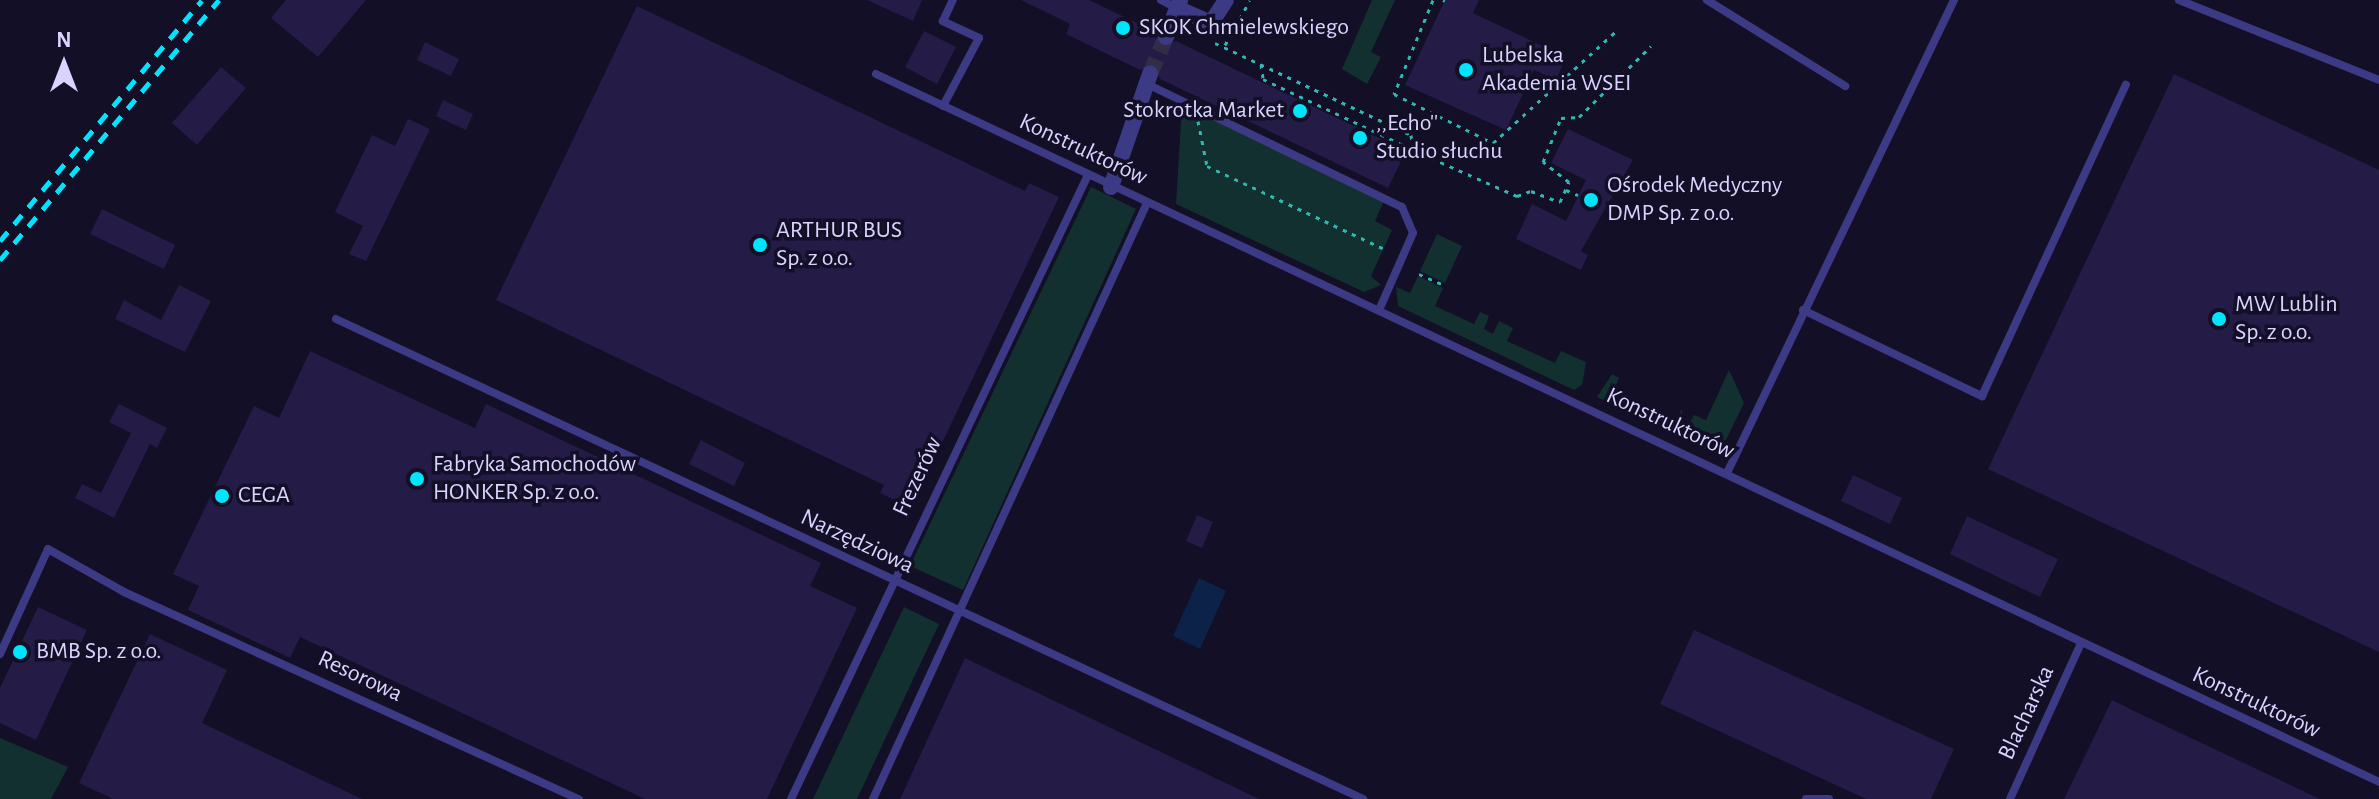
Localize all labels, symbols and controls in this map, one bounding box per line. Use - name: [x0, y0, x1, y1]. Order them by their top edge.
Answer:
- place label: SKOK Chmielewskiego: [1139, 14, 1349, 42]
- marker: SKOK Chmielewskiego: [1114, 19, 1132, 37]
- north arrow: [24, 24, 104, 104]
- text: N: [56, 29, 72, 51]
- place label: Lubelska Akademia WSEI: [1482, 42, 1631, 98]
- marker: Lubelska Akademia WSEI: [1457, 61, 1475, 79]
- place label: Stokrotka Market: [1123, 97, 1284, 125]
- marker: Stokrotka Market: [1291, 102, 1309, 120]
- street label: Konstruktorów: [1014, 108, 1152, 192]
- place label: ,,Echo'' Studio słuchu: [1376, 110, 1502, 166]
- marker: ,,Echo'' Studio słuchu: [1351, 129, 1369, 147]
- place label: Ośrodek Medyczny DMP Sp. z o.o.: [1607, 172, 1782, 228]
- marker: Ośrodek Medyczny DMP Sp. z o.o.: [1582, 191, 1600, 209]
- place label: ARTHUR BUS Sp. z o.o.: [776, 217, 902, 273]
- marker: ARTHUR BUS Sp. z o.o.: [751, 236, 769, 254]
- place label: MW Lublin Sp. z o.o.: [2235, 291, 2338, 347]
- marker: MW Lublin Sp. z o.o.: [2210, 310, 2228, 328]
- street label: Konstruktorów: [1601, 382, 1739, 466]
- street label: Frezerów: [887, 433, 949, 521]
- place label: Fabryka Samochodów HONKER Sp. z o.o.: [433, 451, 636, 507]
- marker: Fabryka Samochodów HONKER Sp. z o.o.: [408, 470, 426, 488]
- place label: CEGA: [238, 482, 290, 510]
- marker: CEGA: [213, 487, 231, 505]
- street label: Narzędziowa: [796, 503, 918, 581]
- place label: BMB Sp. z o.o.: [36, 638, 162, 666]
- marker: BMB Sp. z o.o.: [11, 643, 29, 661]
- street label: Resorowa: [313, 645, 407, 709]
- street label: Blacharska: [1993, 661, 2061, 765]
- street label: Konstruktorów: [2187, 661, 2325, 745]

